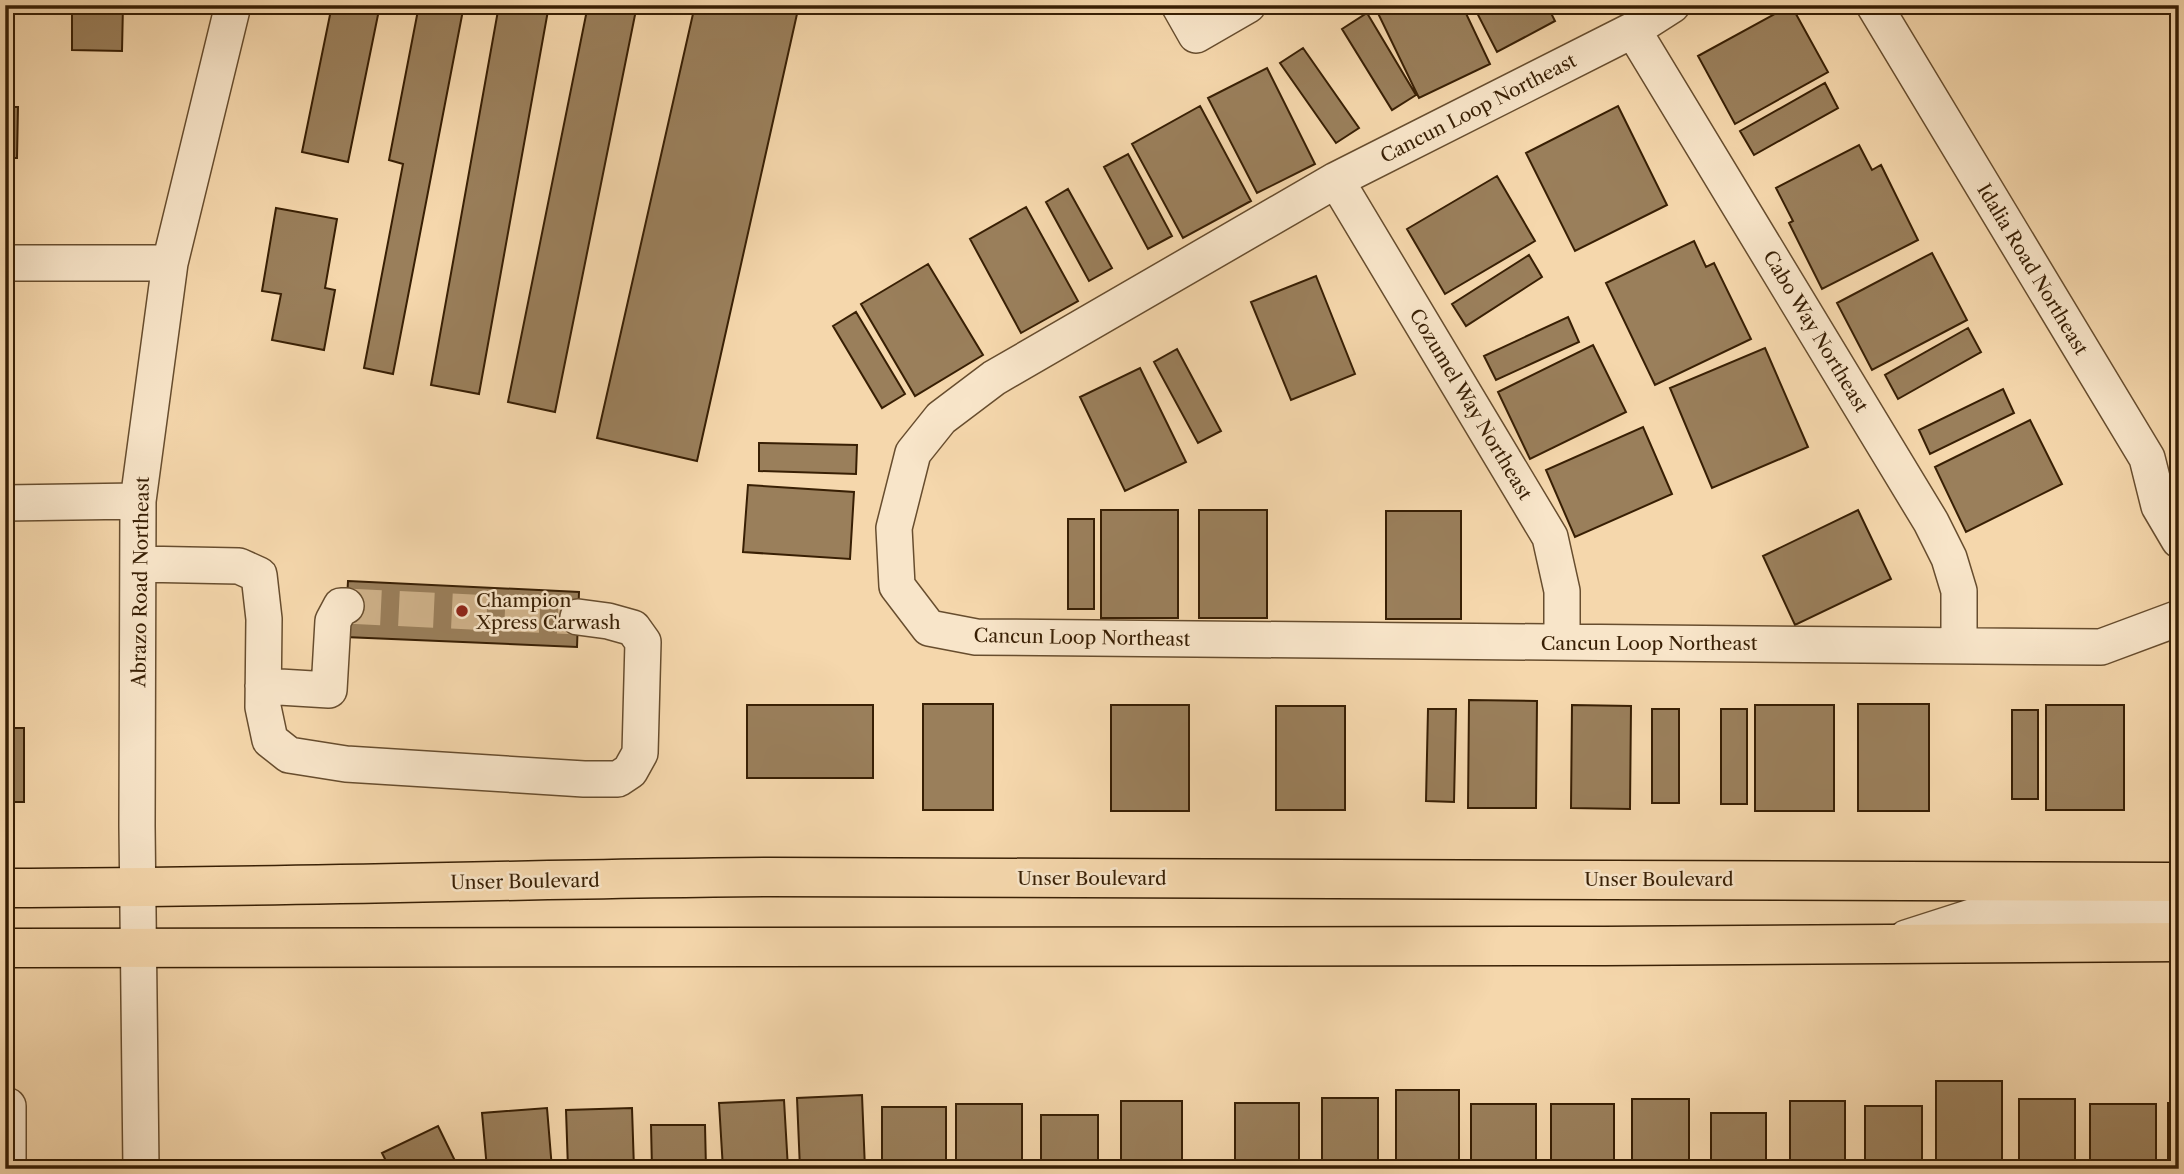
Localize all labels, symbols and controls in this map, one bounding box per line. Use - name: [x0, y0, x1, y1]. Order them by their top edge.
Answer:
- street label: Cancun Loop Northeast: [1376, 49, 1580, 168]
- street label: Idalia Road Northeast: [1972, 179, 2093, 359]
- street label: Cabo Way Northeast: [1758, 246, 1873, 417]
- street label: Cozumel Way Northeast: [1404, 305, 1537, 504]
- street label: Abrazo Road Northeast: [127, 476, 154, 689]
- place label: Champion Xpress Carwash: [475, 589, 621, 634]
- marker: Champion Xpress Carwash: [454, 603, 470, 619]
- street label: Cancun Loop Northeast: [973, 624, 1191, 651]
- street label: Cancun Loop Northeast: [1541, 632, 1758, 655]
- street label: Unser Boulevard: [1017, 867, 1167, 890]
- street label: Unser Boulevard: [1584, 868, 1734, 891]
- street label: Unser Boulevard: [450, 869, 600, 894]

